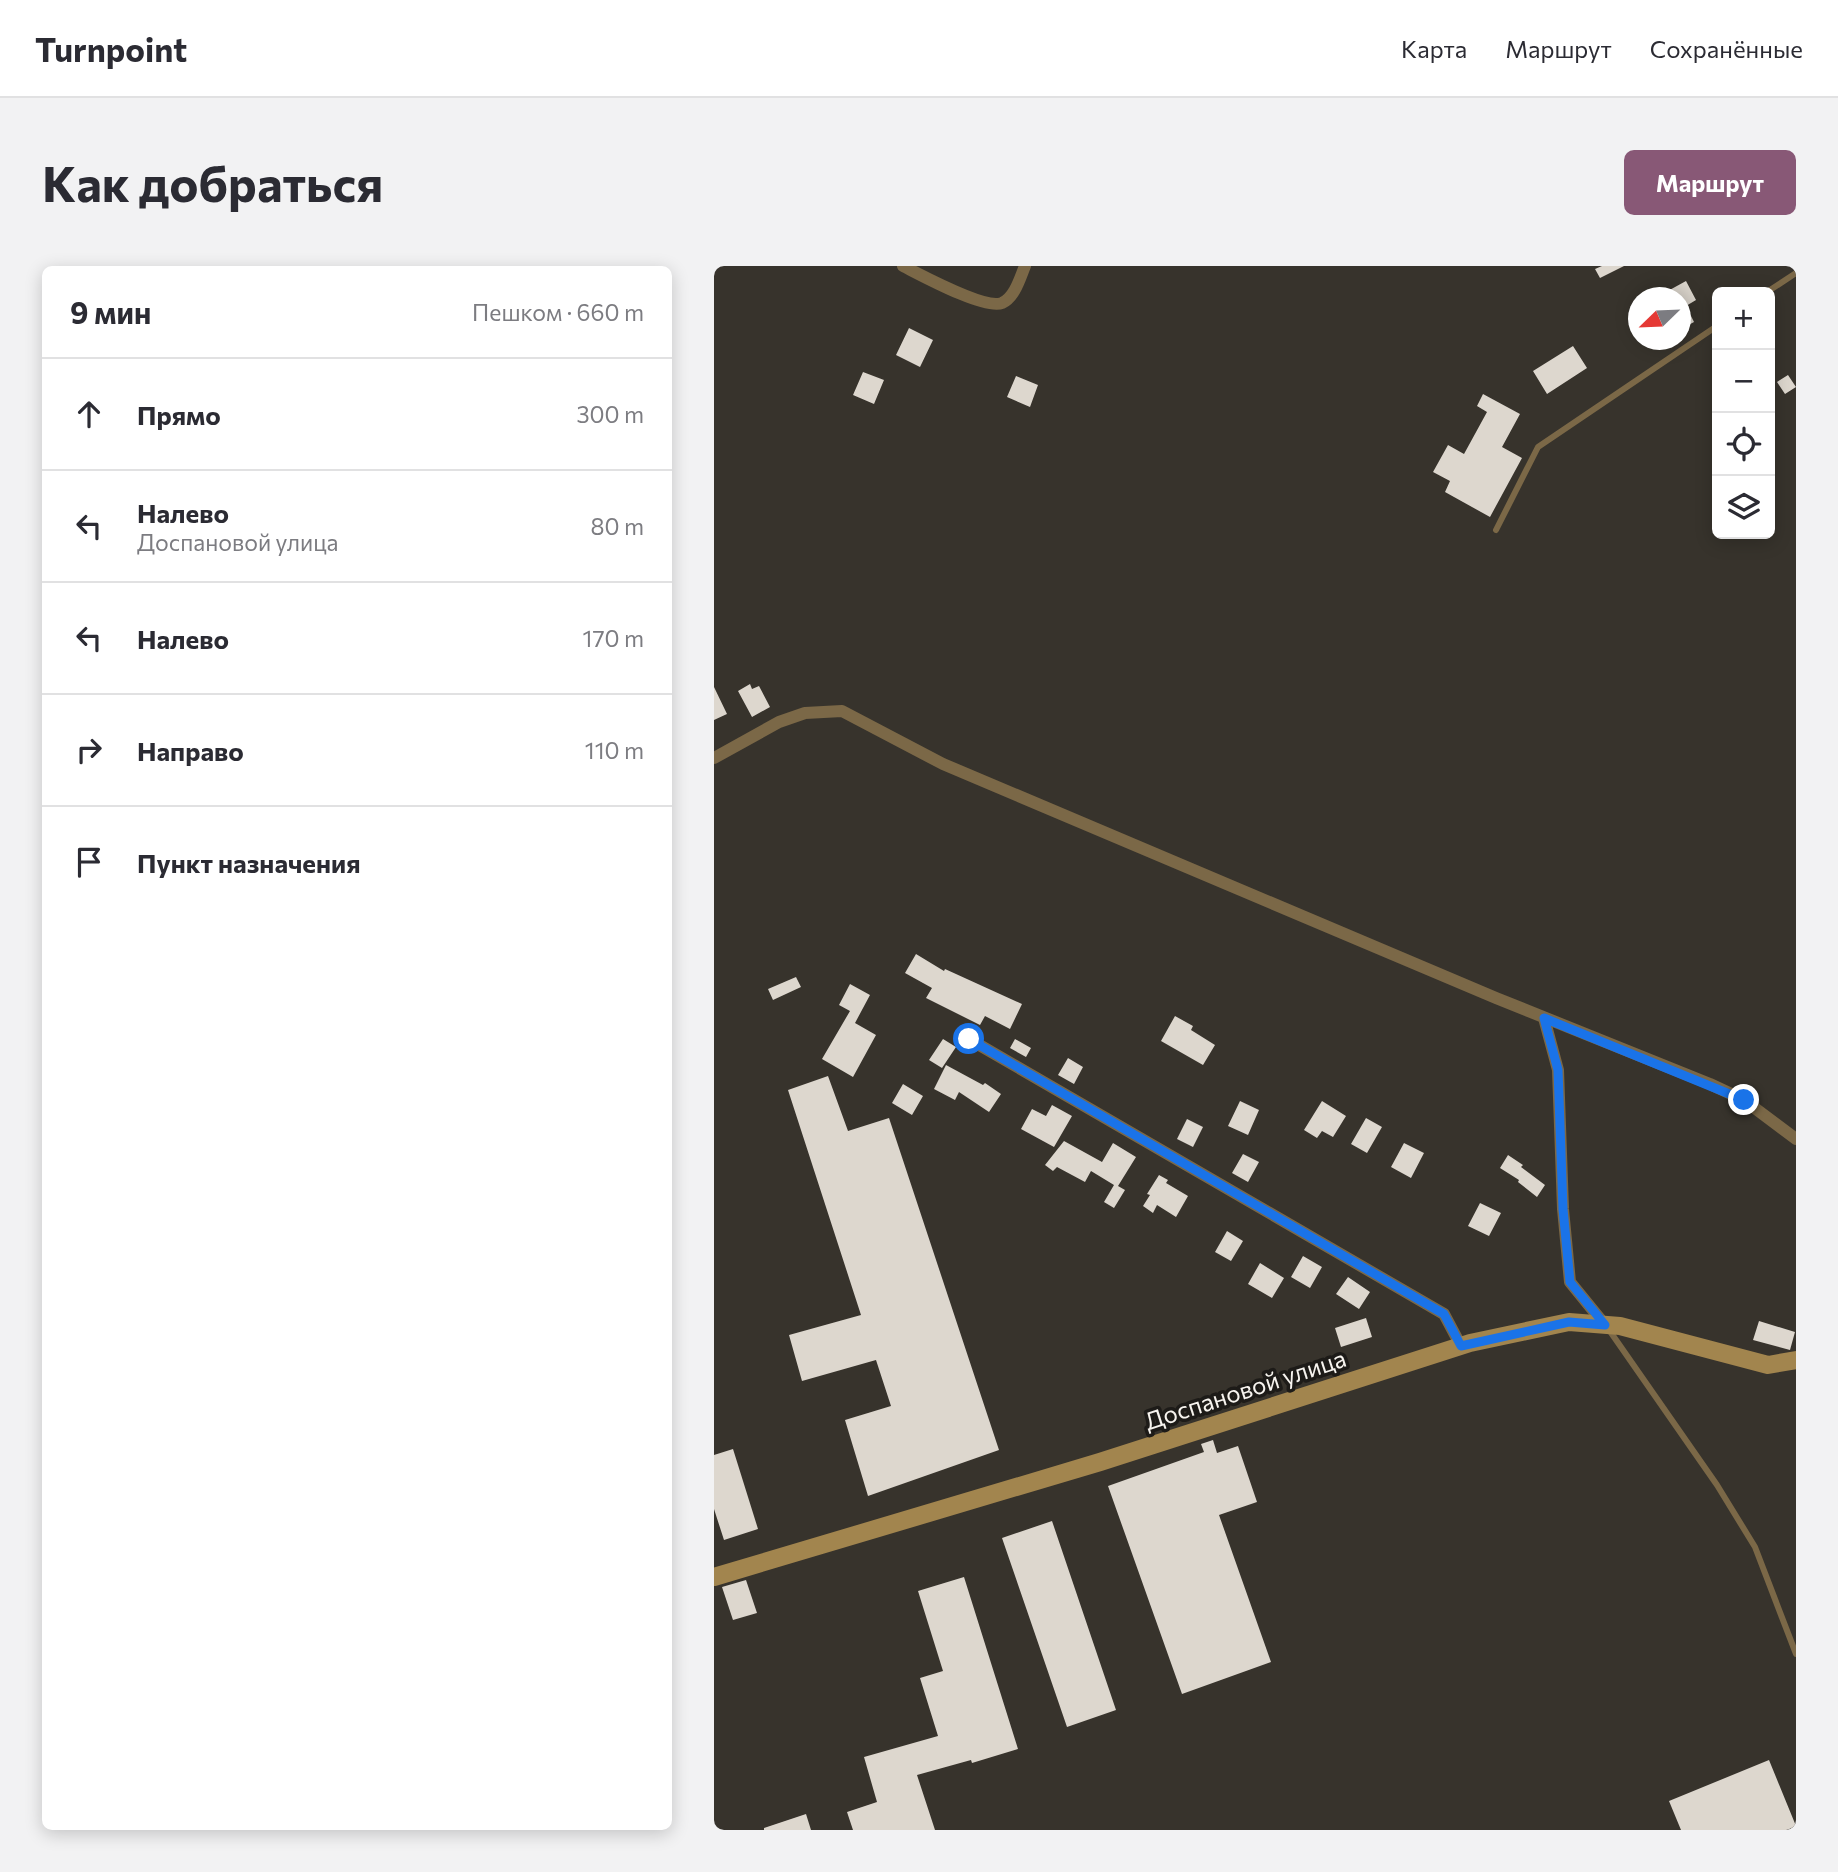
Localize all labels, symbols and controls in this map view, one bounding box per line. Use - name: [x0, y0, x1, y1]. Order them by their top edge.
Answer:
- text: Turnpoint: [35, 28, 187, 69]
- text: Карта: [1401, 34, 1467, 63]
- text: Маршрут: [1505, 34, 1612, 63]
- text: Сохранённые: [1650, 34, 1803, 63]
- button: Маршрут: [1624, 150, 1796, 215]
- text: Как добраться: [42, 152, 383, 212]
- north arrow: [1628, 287, 1691, 350]
- map controls: [1712, 287, 1775, 539]
- button: +: [1712, 287, 1775, 350]
- text: 9 мин: [70, 293, 151, 330]
- text: Пешком · 660 m: [472, 298, 644, 326]
- button: −: [1712, 350, 1775, 413]
- icon: ahead: [70, 395, 108, 433]
- text: Прямо: [137, 399, 221, 430]
- text: 300 m: [576, 400, 644, 428]
- button: locate: [1712, 413, 1775, 476]
- button: layers: [1712, 476, 1775, 539]
- text: Налево: [137, 497, 229, 528]
- icon: left: [70, 507, 108, 545]
- text: 80 m: [591, 512, 644, 540]
- text: Доспановой улица: [137, 528, 338, 556]
- icon: left: [70, 619, 108, 657]
- text: Налево: [137, 623, 229, 654]
- text: 170 m: [583, 624, 644, 652]
- icon: right: [70, 731, 108, 769]
- text: Направо: [137, 735, 244, 766]
- text: 110 m: [585, 736, 644, 764]
- icon: arrive: [70, 843, 108, 881]
- text: Пункт назначения: [137, 847, 361, 878]
- route start: [953, 1023, 984, 1054]
- route end: [1728, 1084, 1759, 1115]
- street label: Доспановой улица: [1141, 1343, 1349, 1435]

